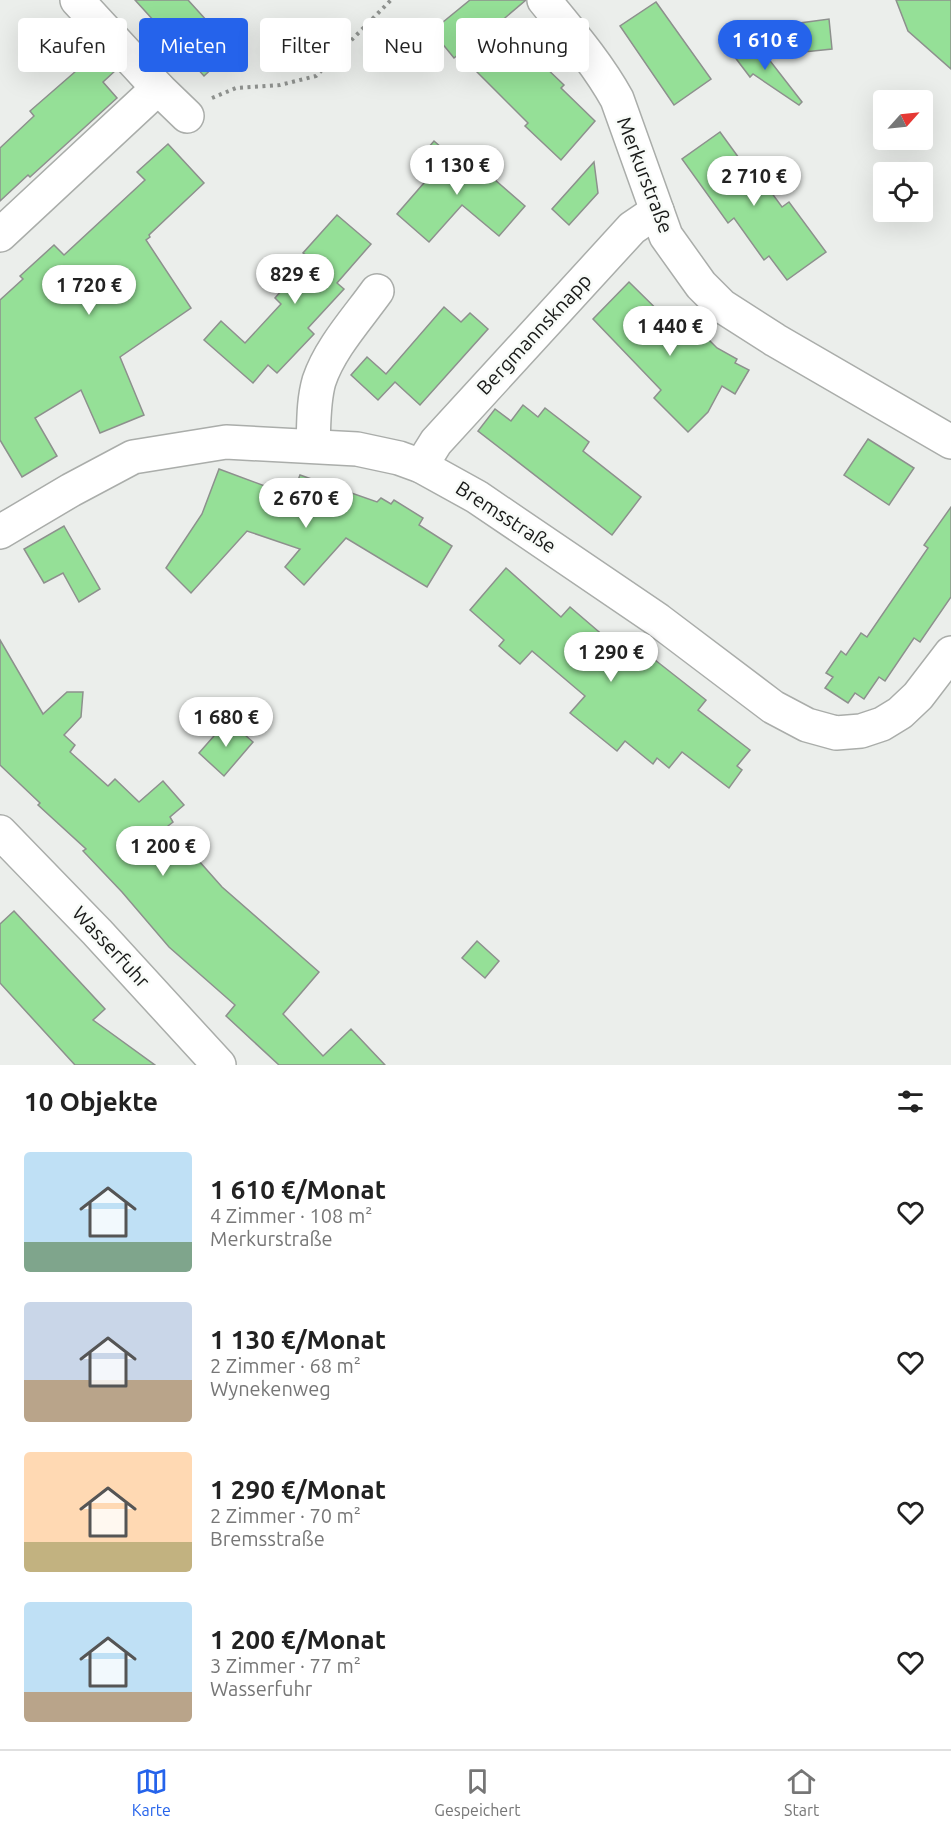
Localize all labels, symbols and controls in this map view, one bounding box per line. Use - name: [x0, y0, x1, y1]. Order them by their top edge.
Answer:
- chip: Kaufen: [18, 18, 127, 72]
- chip: Mieten: [139, 18, 248, 72]
- chip: Filter: [260, 18, 351, 72]
- chip: Neu: [363, 18, 444, 72]
- chip: Wohnung: [456, 18, 589, 72]
- pin: 1 610 €: [710, 20, 820, 71]
- text: 1 610 €: [732, 28, 798, 51]
- north arrow: [873, 90, 933, 150]
- map controls: [873, 90, 933, 222]
- street label: Merkurstraße: [613, 113, 678, 236]
- pin: 1 130 €: [402, 145, 512, 196]
- text: 1 130 €: [424, 153, 490, 176]
- pin: 2 710 €: [699, 156, 809, 207]
- button: locate: [873, 162, 933, 222]
- text: 2 710 €: [721, 164, 787, 187]
- pin: 829 €: [253, 254, 337, 305]
- text: 829 €: [270, 262, 320, 285]
- pin: 1 720 €: [34, 265, 144, 316]
- street label: Bergmannsknapp: [472, 268, 596, 399]
- text: 1 720 €: [56, 273, 122, 296]
- pin: 1 440 €: [615, 306, 725, 357]
- text: 1 440 €: [637, 314, 703, 337]
- street label: Bremsstraße: [452, 476, 561, 557]
- pin: 2 670 €: [251, 478, 361, 529]
- text: 2 670 €: [273, 486, 339, 509]
- pin: 1 290 €: [556, 632, 666, 683]
- text: 1 290 €: [578, 640, 644, 663]
- pin: 1 680 €: [171, 697, 281, 748]
- text: 1 680 €: [193, 705, 259, 728]
- pin: 1 200 €: [108, 826, 218, 877]
- text: 1 200 €: [130, 834, 196, 857]
- street label: Wasserfuhr: [68, 901, 155, 992]
- icon: filters: [894, 1085, 927, 1118]
- text: 10 Objekte: [24, 1087, 158, 1116]
- text: 1 610 €/Monat: [210, 1175, 386, 1204]
- icon: home: [72, 1176, 144, 1248]
- icon: heart: [894, 1196, 927, 1229]
- text: 4 Zimmer · 108 m²: [210, 1204, 372, 1227]
- text: Merkurstraße: [210, 1227, 333, 1250]
- text: 1 130 €/Monat: [210, 1325, 386, 1354]
- icon: home: [72, 1326, 144, 1398]
- icon: heart: [894, 1346, 927, 1379]
- text: 2 Zimmer · 68 m²: [210, 1354, 361, 1377]
- text: Wynekenweg: [210, 1377, 331, 1400]
- text: 1 290 €/Monat: [210, 1475, 386, 1504]
- icon: home: [72, 1476, 144, 1548]
- icon: heart: [894, 1496, 927, 1529]
- text: 2 Zimmer · 70 m²: [210, 1504, 361, 1527]
- text: Bremsstraße: [210, 1527, 325, 1550]
- text: 1 200 €/Monat: [210, 1625, 386, 1654]
- icon: home: [72, 1626, 144, 1698]
- icon: heart: [894, 1646, 927, 1679]
- text: 3 Zimmer · 77 m²: [210, 1654, 361, 1677]
- text: Wasserfuhr: [210, 1677, 312, 1700]
- tab: Karte: [132, 1765, 171, 1819]
- tab: Gespeichert: [434, 1765, 521, 1819]
- tab: Start: [784, 1765, 819, 1819]

